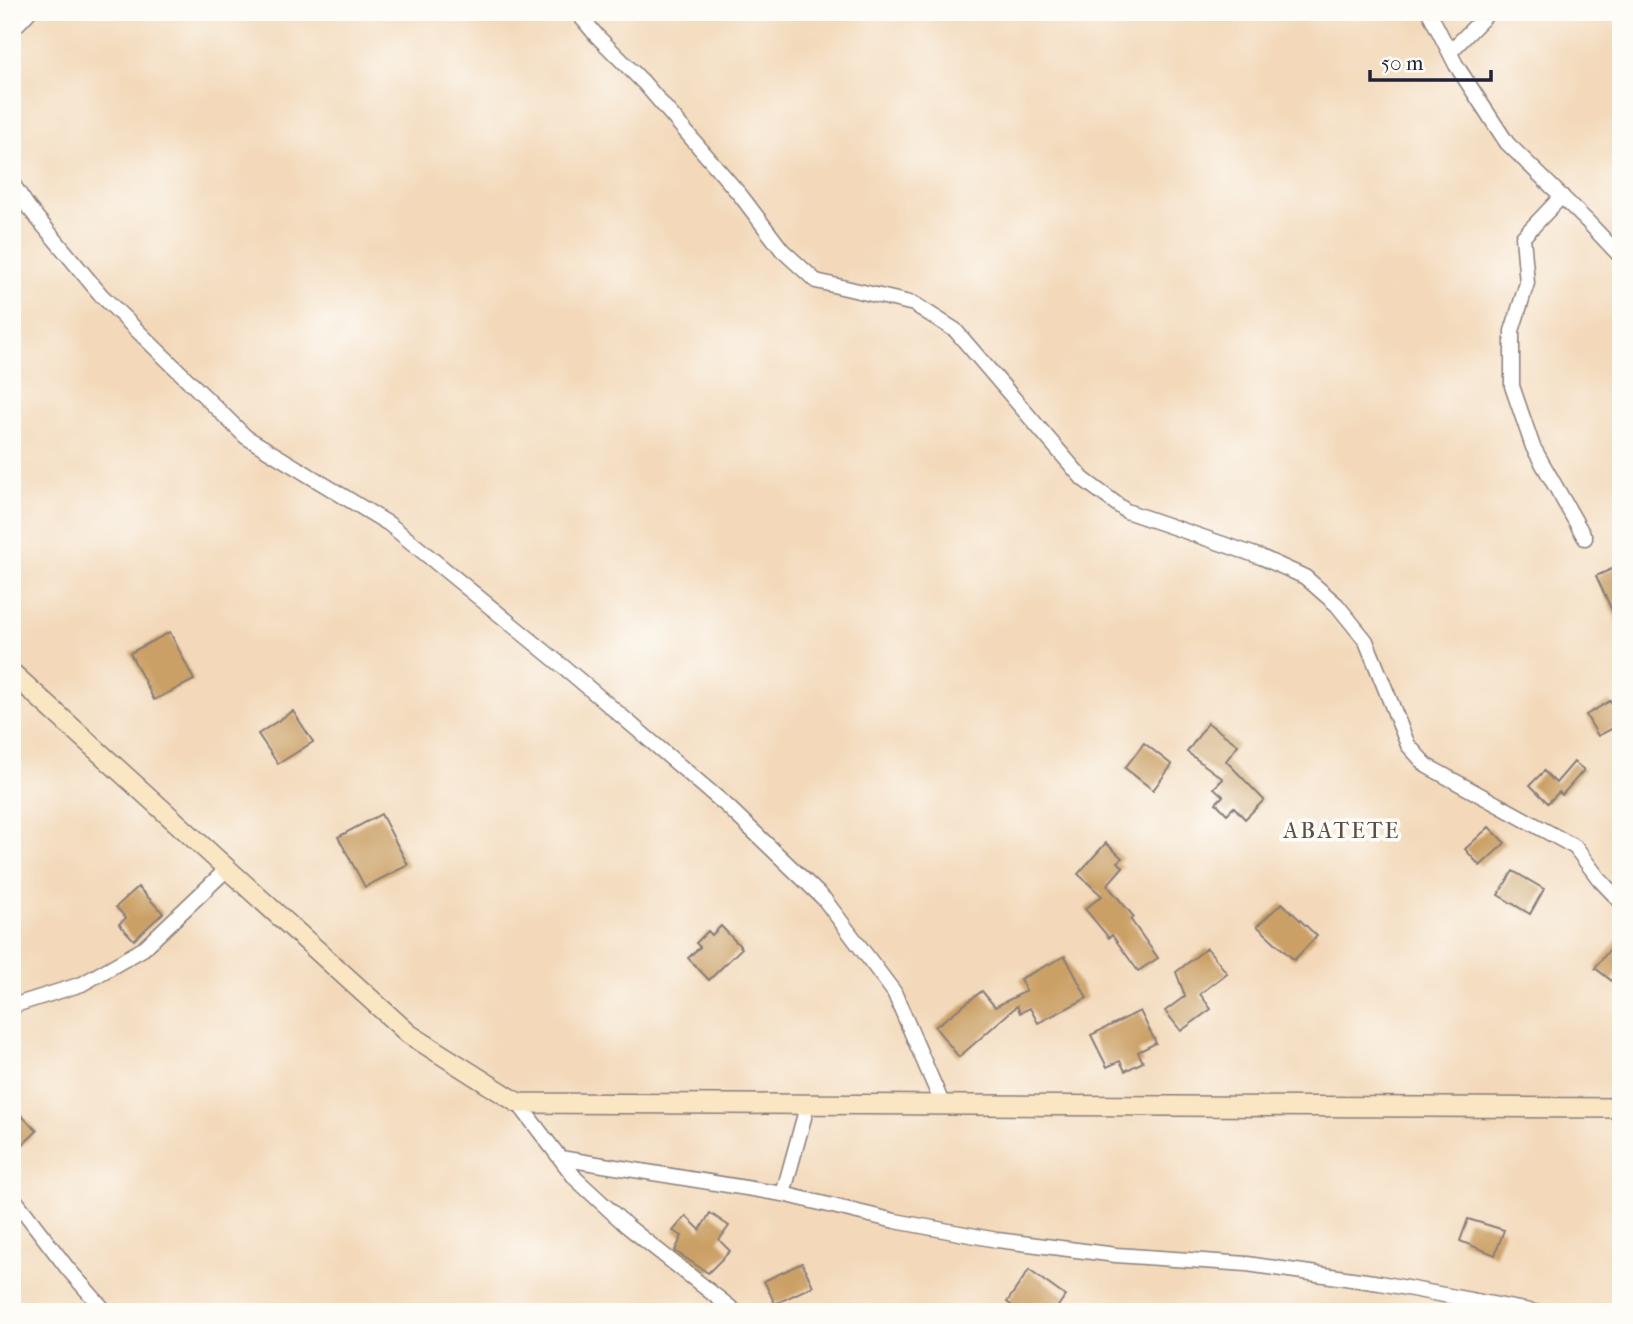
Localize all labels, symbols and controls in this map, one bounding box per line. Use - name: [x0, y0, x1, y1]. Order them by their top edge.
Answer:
- scale bar: [1370, 38, 1491, 82]
- text: 50 m: [1381, 51, 1424, 75]
- district label: ABATETE: [1282, 817, 1401, 844]

